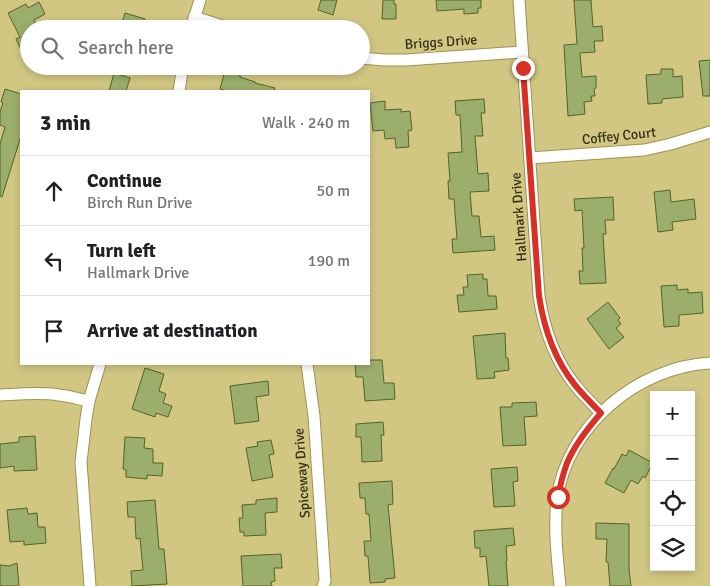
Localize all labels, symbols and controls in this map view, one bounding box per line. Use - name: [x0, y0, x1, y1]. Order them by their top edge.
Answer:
- search box: [20, 20, 370, 75]
- street label: Briggs Drive: [404, 31, 478, 53]
- icon: search: [38, 34, 66, 62]
- text: Search here: [78, 36, 174, 60]
- route end: [512, 57, 535, 80]
- text: 3 min: [40, 110, 91, 136]
- text: Walk · 240 m: [262, 113, 350, 133]
- street label: Coffey Court: [581, 124, 657, 148]
- text: Continue: [87, 169, 162, 193]
- street label: Hallmark Drive: [507, 172, 531, 262]
- icon: ahead: [40, 177, 68, 205]
- text: 50 m: [316, 181, 350, 201]
- text: Birch Run Drive: [87, 193, 192, 213]
- text: Turn left: [87, 239, 156, 263]
- icon: left: [40, 247, 68, 275]
- text: 190 m: [308, 251, 350, 271]
- text: Hallmark Drive: [87, 263, 189, 283]
- icon: arrive: [40, 317, 68, 345]
- text: Arrive at destination: [87, 319, 258, 343]
- map controls: [650, 391, 695, 571]
- button: +: [650, 391, 695, 436]
- street label: Spiceway Drive: [290, 427, 314, 519]
- button: −: [650, 436, 695, 481]
- button: locate: [650, 481, 695, 526]
- route start: [547, 486, 570, 509]
- button: layers: [650, 526, 695, 571]

